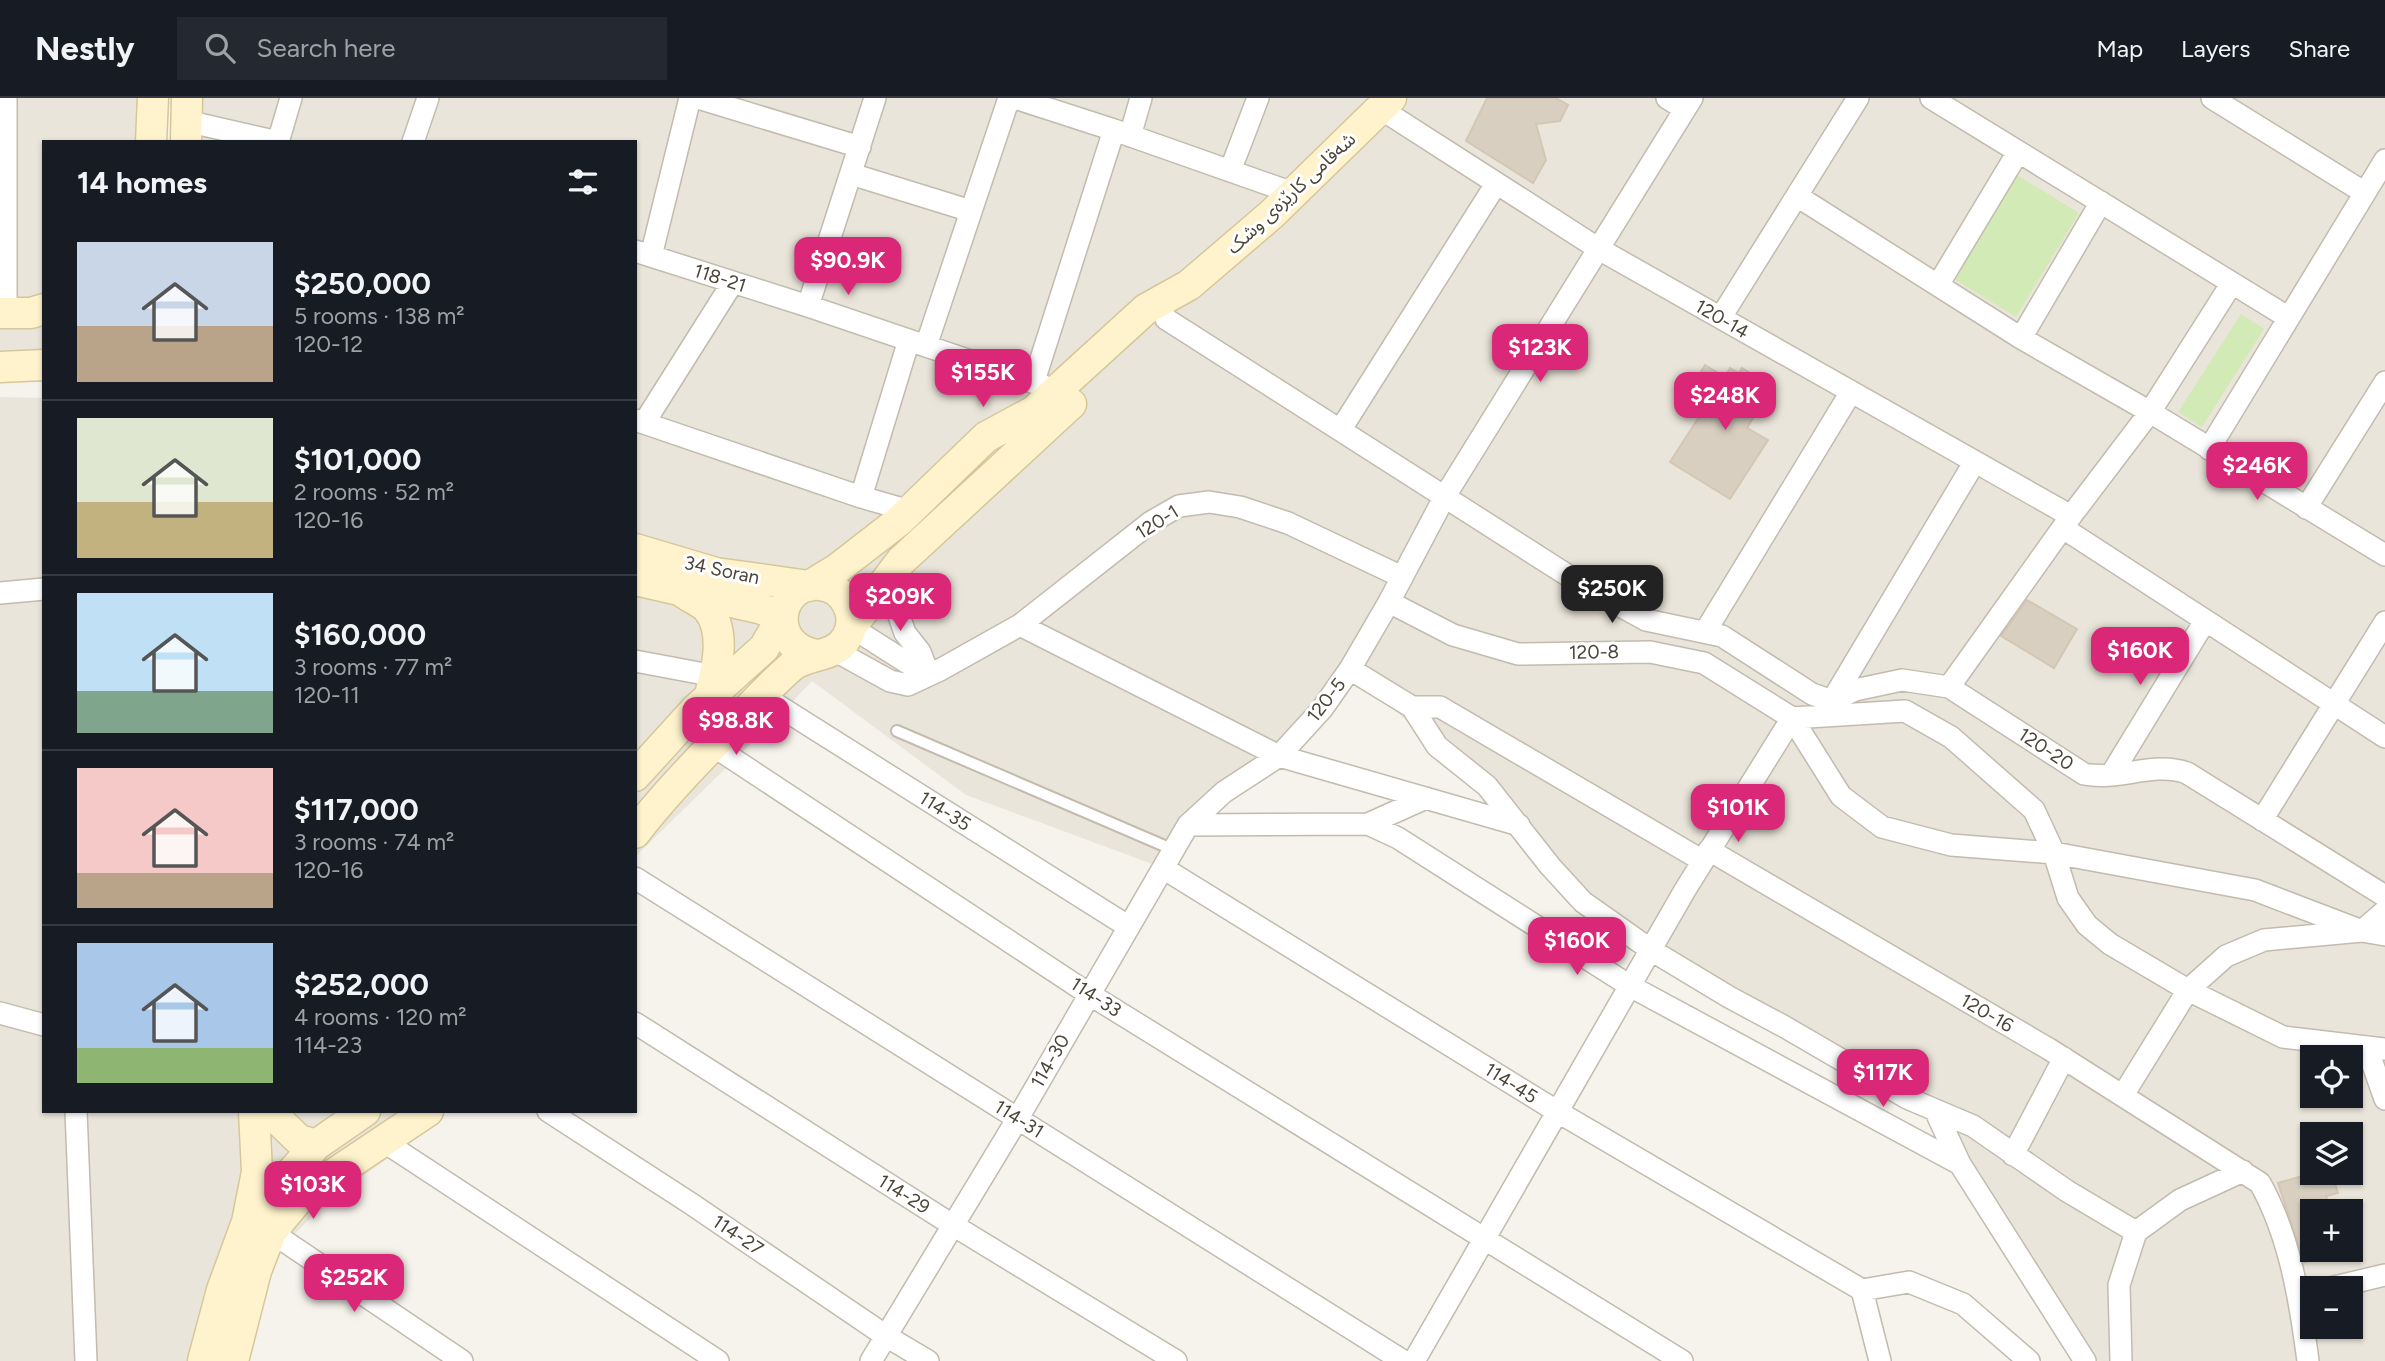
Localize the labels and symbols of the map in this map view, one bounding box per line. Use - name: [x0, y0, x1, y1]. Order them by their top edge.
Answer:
- street label: شەقامی کارێزەی وشک: [1222, 127, 1360, 259]
- pin: $90.9K: [791, 238, 905, 297]
- street label: 118-21: [691, 259, 749, 297]
- street label: 120-14: [1691, 294, 1753, 344]
- pin: $123K: [1491, 324, 1589, 384]
- pin: $155K: [934, 350, 1032, 409]
- pin: $248K: [1676, 372, 1774, 432]
- pin: $246K: [2208, 442, 2306, 502]
- street label: 120-1: [1131, 500, 1183, 544]
- street label: 34 Soran: [682, 551, 762, 589]
- pin: $250K: [1563, 566, 1661, 625]
- pin: $209K: [851, 574, 949, 633]
- pin: $160K: [2091, 628, 2189, 687]
- street label: 120-8: [1569, 640, 1619, 664]
- street label: 120-5: [1302, 673, 1350, 727]
- pin: $98.8K: [679, 698, 793, 757]
- street label: 120-20: [2014, 723, 2078, 775]
- pin: $101K: [1689, 784, 1787, 844]
- street label: 114-35: [915, 786, 975, 836]
- pin: $160K: [1528, 918, 1626, 977]
- street label: 114-33: [1066, 972, 1126, 1022]
- street label: 120-16: [1956, 989, 2018, 1037]
- street label: 114-30: [1026, 1030, 1074, 1092]
- pin: $117K: [1834, 1049, 1932, 1109]
- street label: 114-45: [1480, 1058, 1542, 1108]
- street label: 114-31: [990, 1095, 1048, 1143]
- pin: $103K: [264, 1162, 362, 1221]
- street label: 114-29: [874, 1169, 934, 1219]
- street label: 114-27: [708, 1210, 768, 1260]
- pin: $252K: [305, 1254, 403, 1314]

